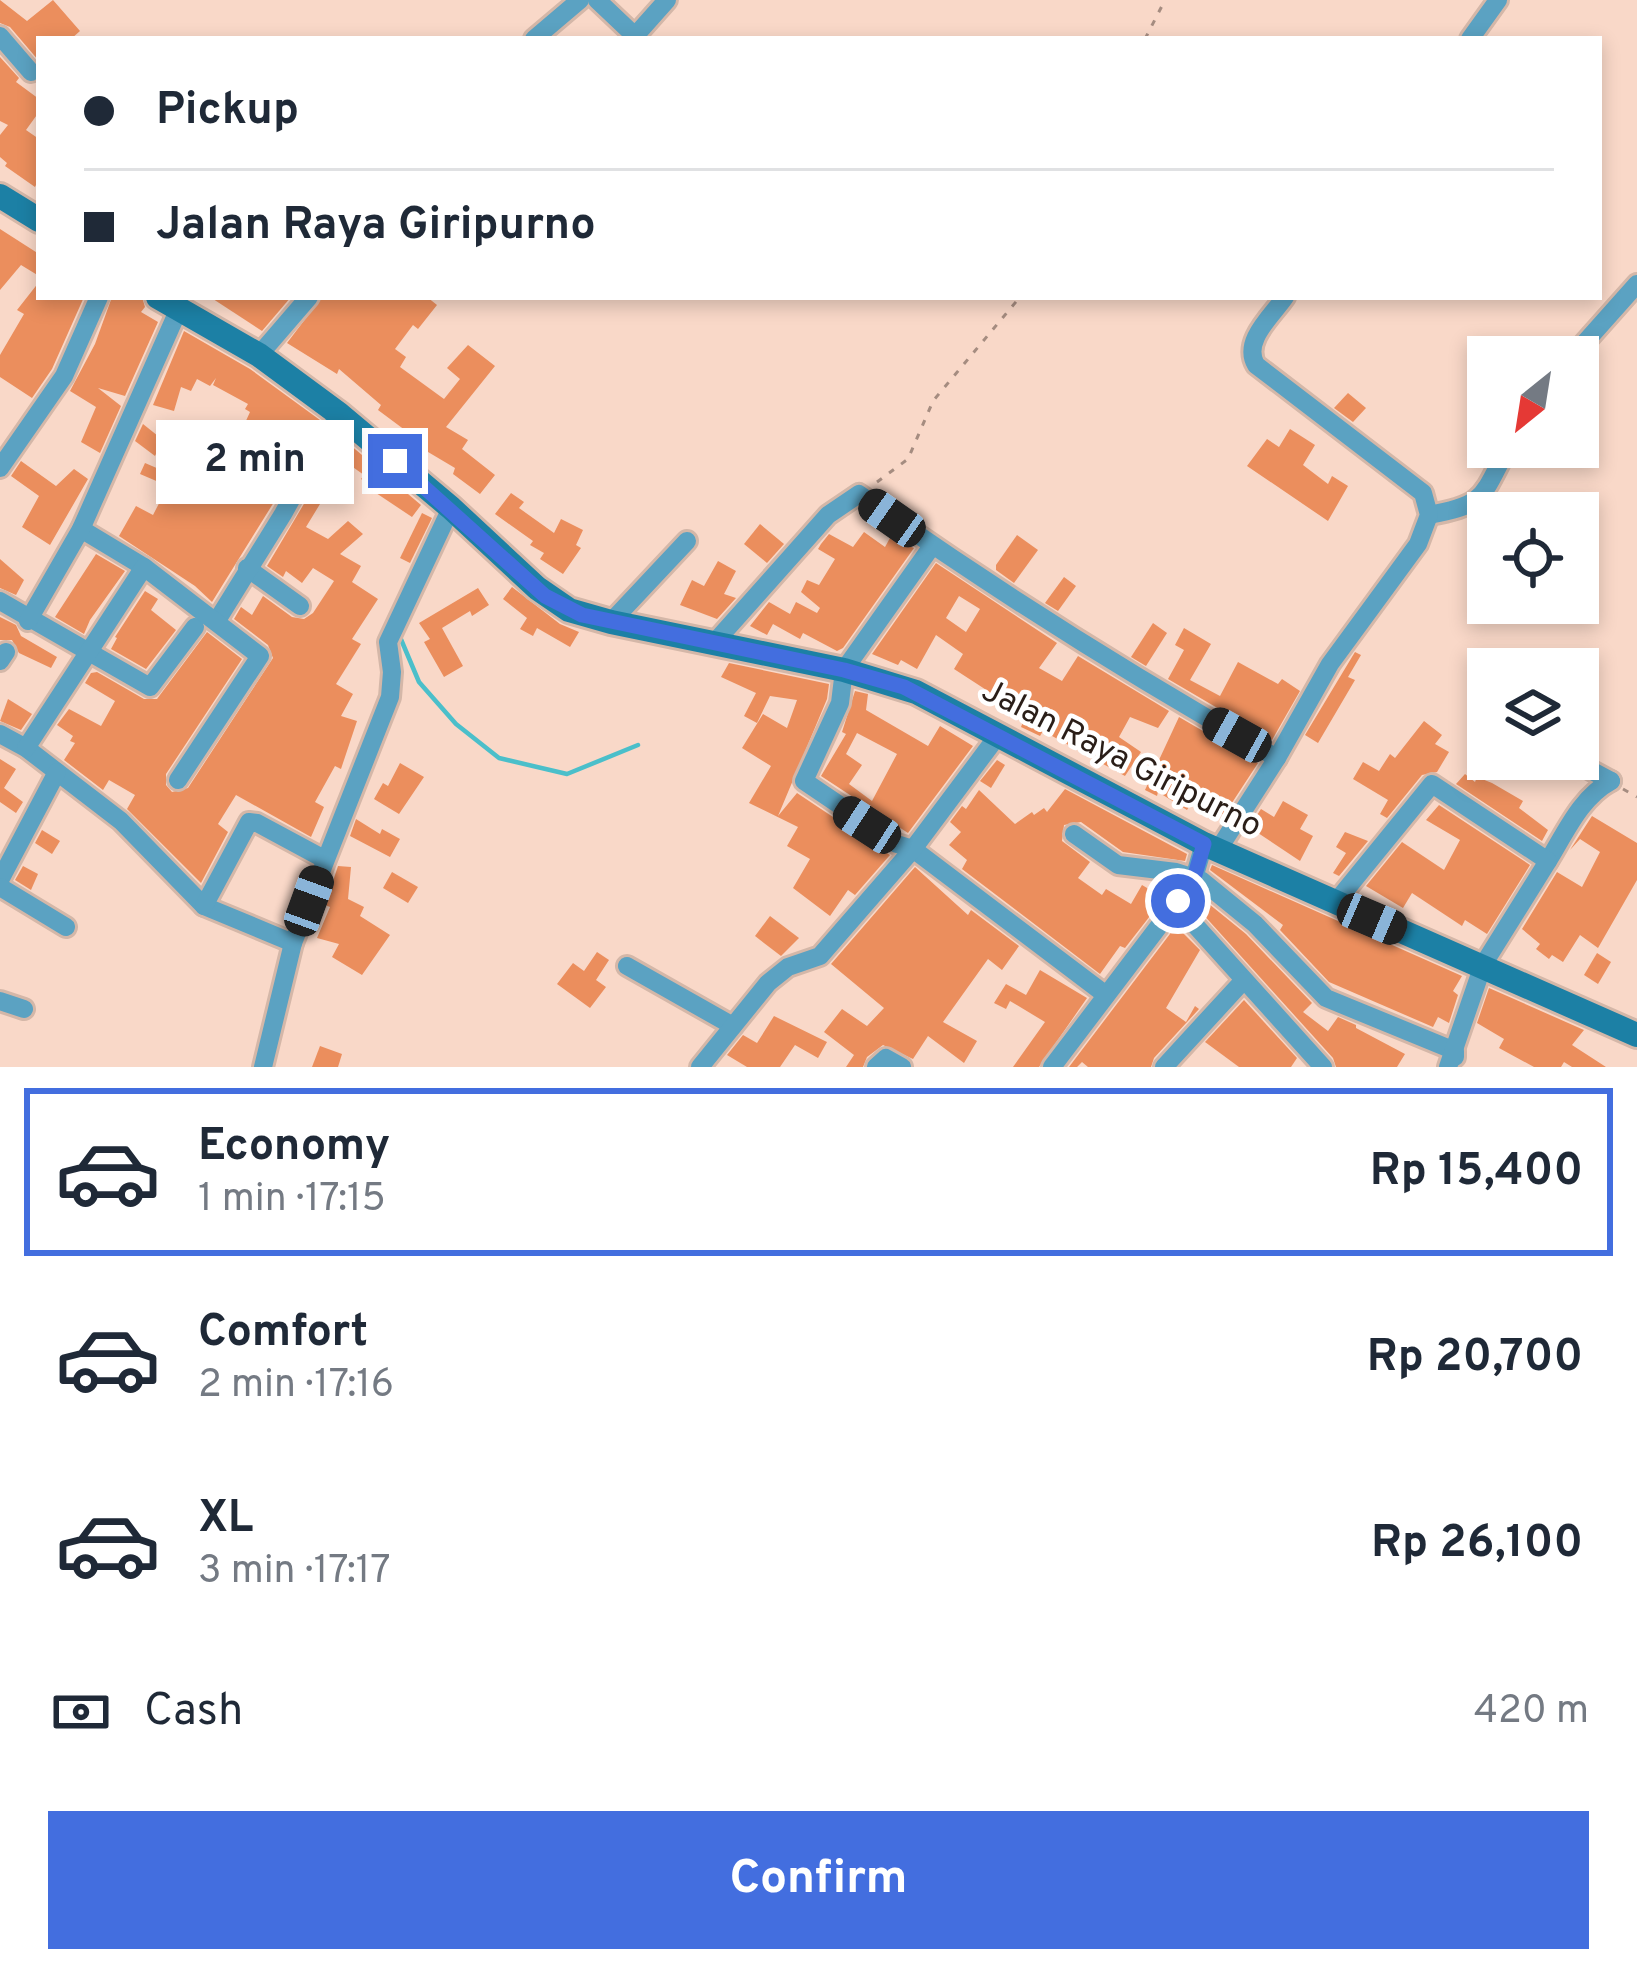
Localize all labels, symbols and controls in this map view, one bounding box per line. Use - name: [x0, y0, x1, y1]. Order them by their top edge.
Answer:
- text: Pickup: [156, 83, 299, 140]
- text: Jalan Raya Giripurno: [156, 198, 596, 255]
- north arrow: [1467, 336, 1599, 468]
- map controls: [1467, 336, 1599, 780]
- callout: 2 min: [155, 419, 353, 503]
- route end: [368, 434, 422, 488]
- text: 2 min: [204, 437, 306, 486]
- car: [852, 483, 932, 553]
- button: locate: [1467, 492, 1599, 624]
- button: layers: [1467, 648, 1599, 780]
- street label: Jalan Raya Giripurno: [974, 671, 1268, 849]
- car: [1197, 702, 1277, 768]
- car: [827, 790, 907, 860]
- car: [280, 861, 338, 941]
- route start: [1151, 874, 1205, 928]
- car: [1332, 888, 1412, 950]
- icon: car: [54, 1118, 162, 1226]
- text: Economy: [198, 1119, 390, 1176]
- text: Rp 15,400: [1370, 1144, 1583, 1201]
- text: 1 min · 17:15: [198, 1176, 386, 1225]
- icon: car: [54, 1304, 162, 1412]
- text: Comfort: [198, 1305, 368, 1362]
- text: Rp 20,700: [1367, 1330, 1583, 1387]
- text: 2 min · 17:16: [198, 1362, 394, 1411]
- icon: car: [54, 1490, 162, 1598]
- text: XL: [198, 1491, 253, 1548]
- text: Rp 26,100: [1371, 1516, 1583, 1573]
- text: 3 min · 17:17: [198, 1548, 391, 1597]
- icon: cash: [48, 1679, 114, 1745]
- text: Cash: [144, 1684, 243, 1741]
- text: 420 m: [1474, 1688, 1589, 1737]
- button: Confirm: [48, 1811, 1589, 1949]

